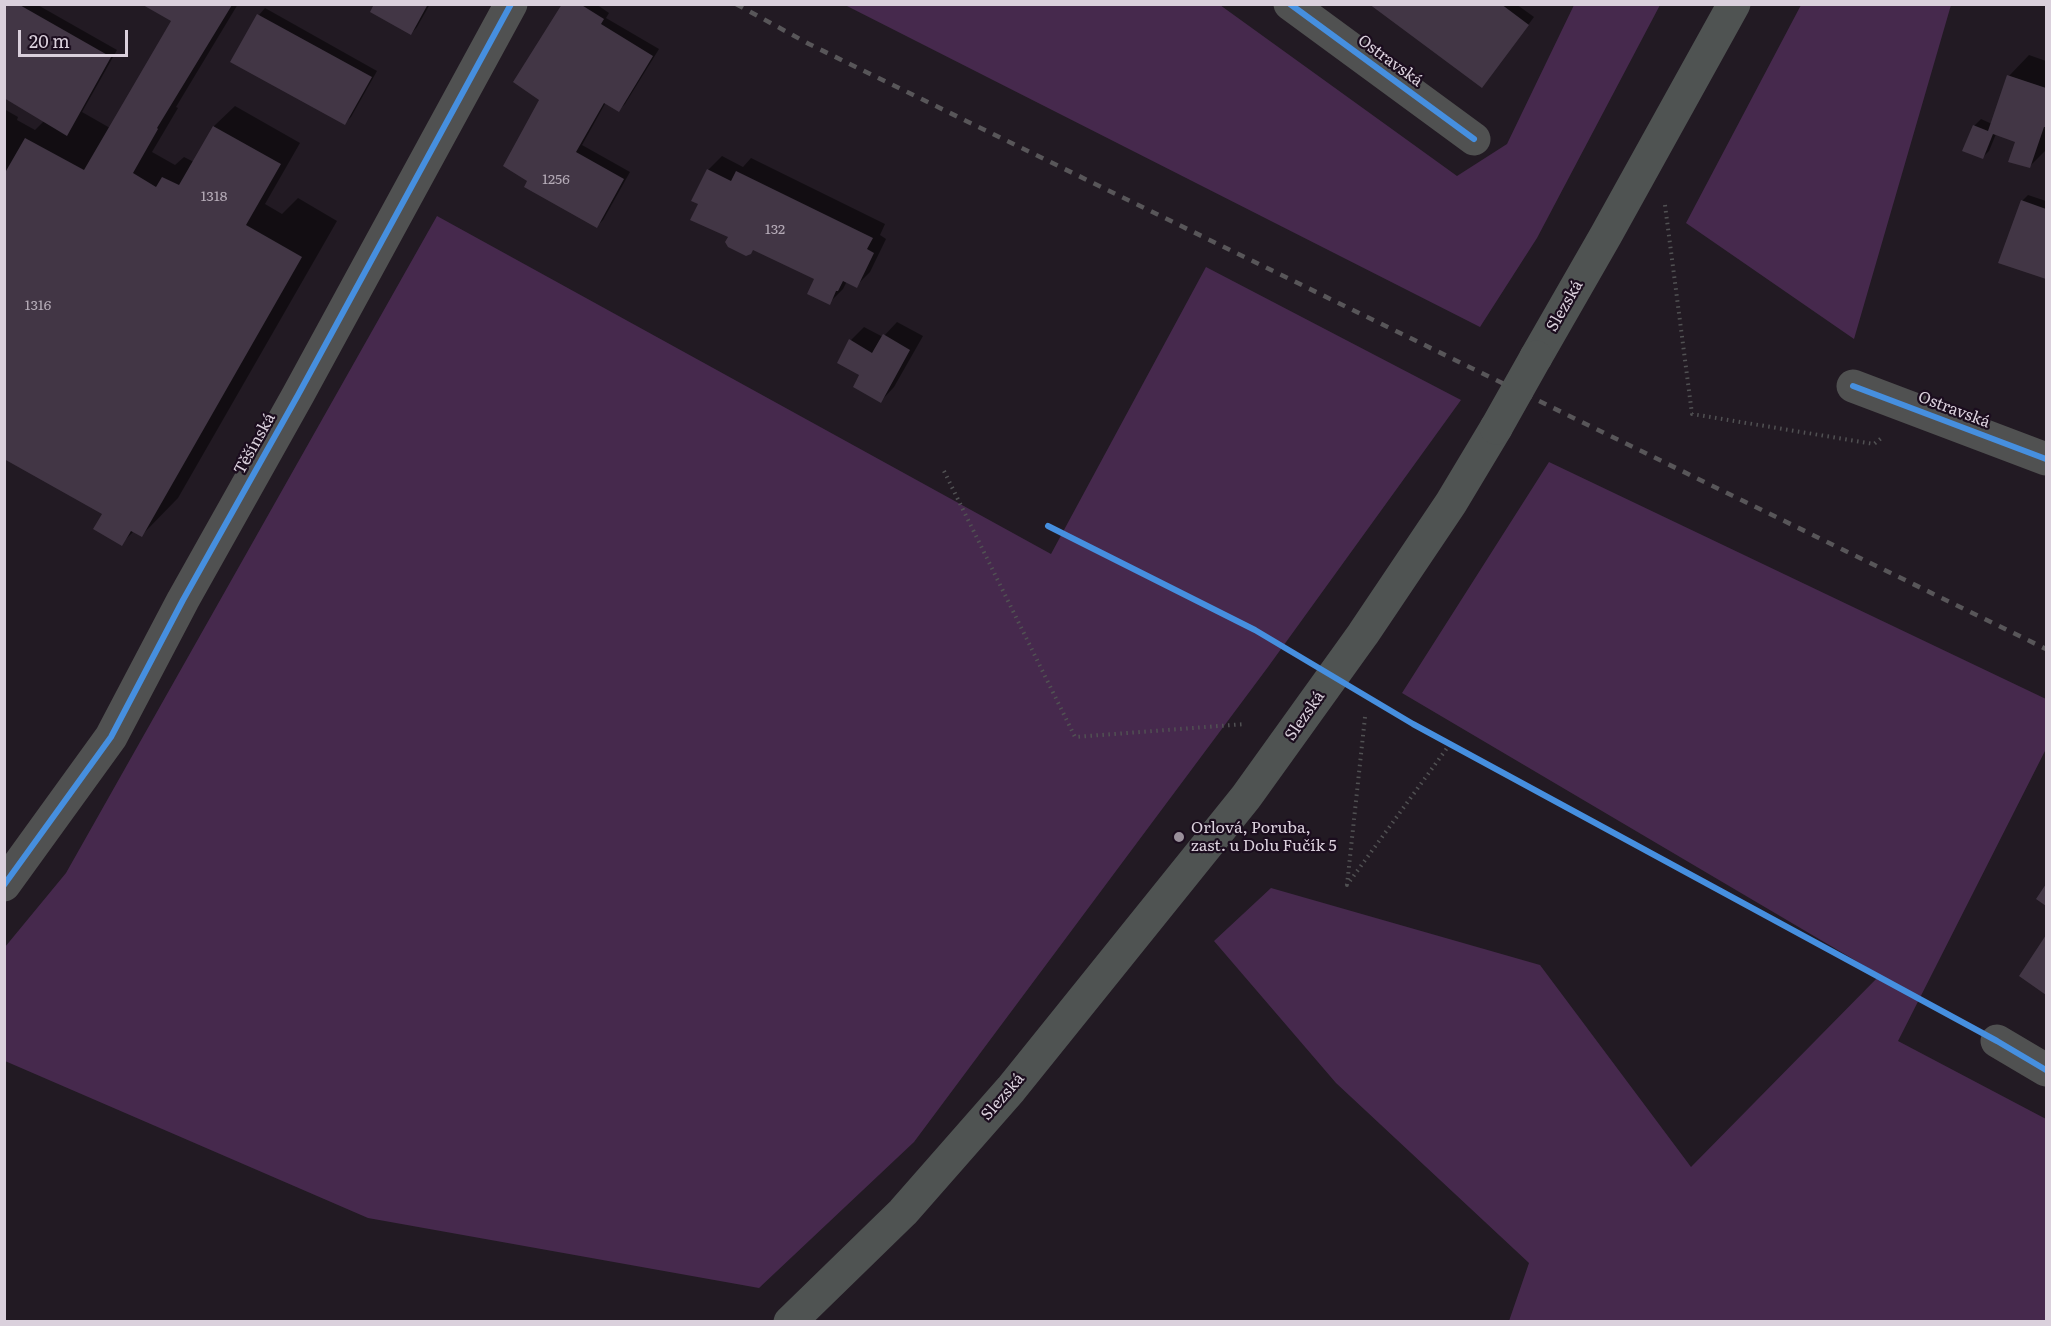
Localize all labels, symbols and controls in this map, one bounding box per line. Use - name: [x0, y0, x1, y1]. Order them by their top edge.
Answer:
- scale bar: [21, 18, 130, 56]
- text: 20 m: [29, 27, 70, 54]
- street label: Ostravská: [1354, 31, 1426, 91]
- house number: 1256: [542, 172, 570, 188]
- house number: 1318: [201, 189, 227, 205]
- house number: 132: [765, 222, 785, 238]
- street label: Slezská: [1543, 277, 1587, 335]
- house number: 1316: [25, 298, 51, 314]
- street label: Ostravská: [1915, 387, 1993, 433]
- street label: Těšínská: [230, 410, 280, 478]
- street label: Slezská: [1281, 687, 1329, 745]
- place label: Orlová, Poruba, zast. u Dolu Fučík 5: [1191, 818, 1337, 856]
- marker: Orlová, Poruba, zast. u Dolu Fučík 5: [1172, 830, 1186, 844]
- street label: Slezská: [977, 1069, 1029, 1125]

